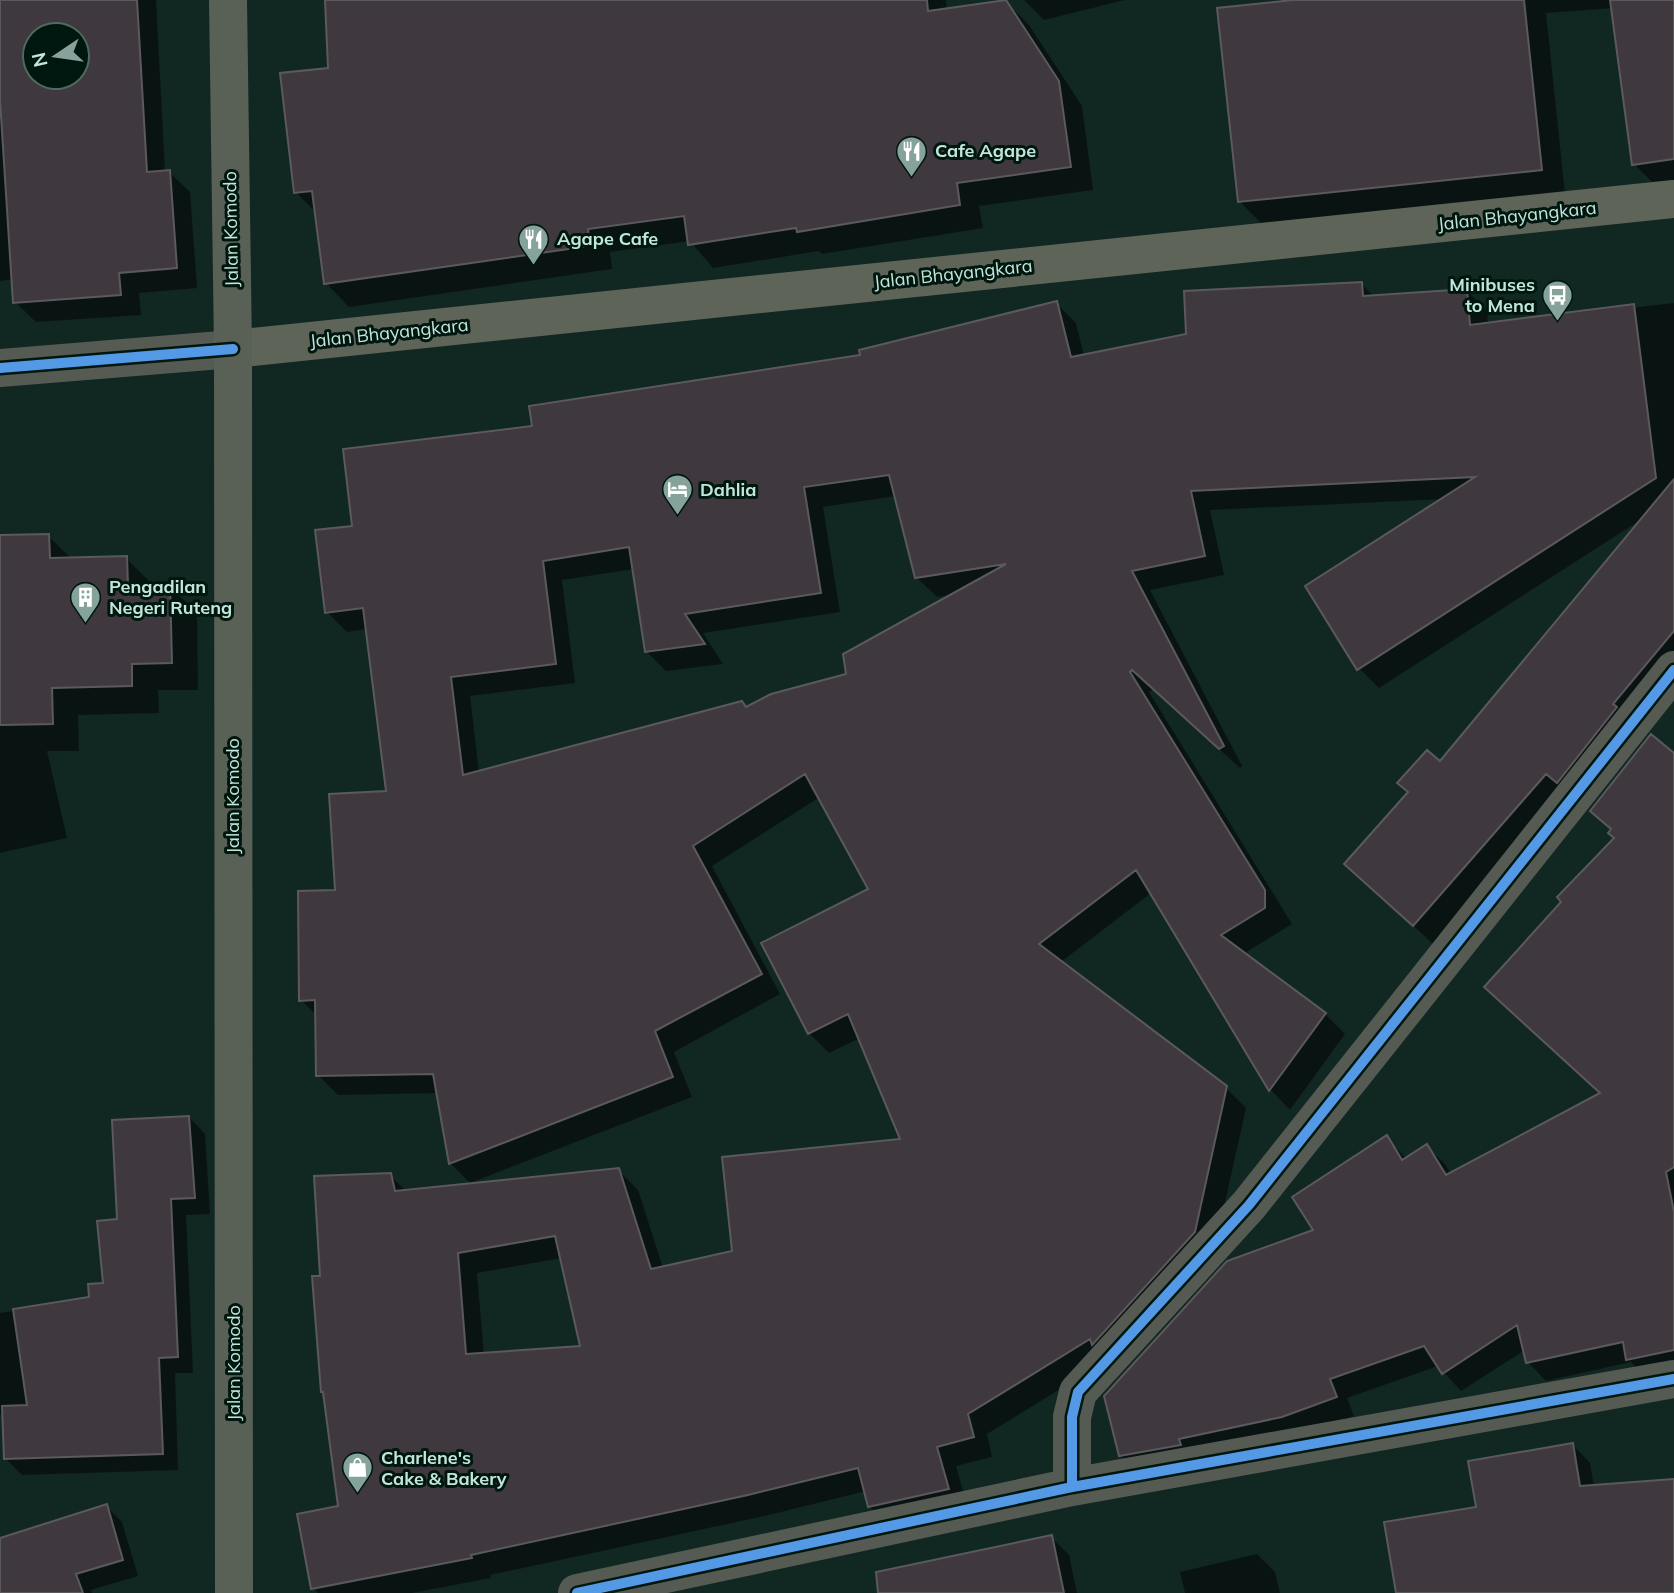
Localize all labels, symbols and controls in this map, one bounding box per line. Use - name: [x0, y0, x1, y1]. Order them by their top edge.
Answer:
- north arrow: [21, 21, 91, 91]
- text: N: [26, 50, 53, 70]
- restaurant icon: Cafe Agape: [895, 134, 929, 178]
- place label: Cafe Agape: [935, 139, 1036, 162]
- street label: Jalan Komodo: [218, 171, 243, 287]
- street label: Jalan Bhayangkara: [1437, 196, 1597, 235]
- restaurant icon: Agape Cafe: [517, 222, 551, 266]
- place label: Agape Cafe: [557, 227, 658, 250]
- street label: Jalan Bhayangkara: [873, 254, 1033, 293]
- place label: Minibuses to Mena: [1449, 273, 1535, 317]
- bus stop icon: Minibuses to Mena: [1541, 278, 1575, 322]
- street label: Jalan Bhayangkara: [309, 313, 469, 352]
- hotel icon: Dahlia: [660, 473, 694, 517]
- place label: Dahlia: [700, 478, 756, 501]
- place label: Pengadilan Negeri Ruteng: [109, 575, 232, 619]
- building icon: Pengadilan Negeri Ruteng: [69, 580, 103, 624]
- street label: Jalan Komodo: [221, 738, 244, 854]
- street label: Jalan Komodo: [222, 1305, 245, 1421]
- place label: Charlene's Cake & Bakery: [381, 1446, 507, 1490]
- shop icon: Charlene's Cake & Bakery: [341, 1451, 375, 1495]

